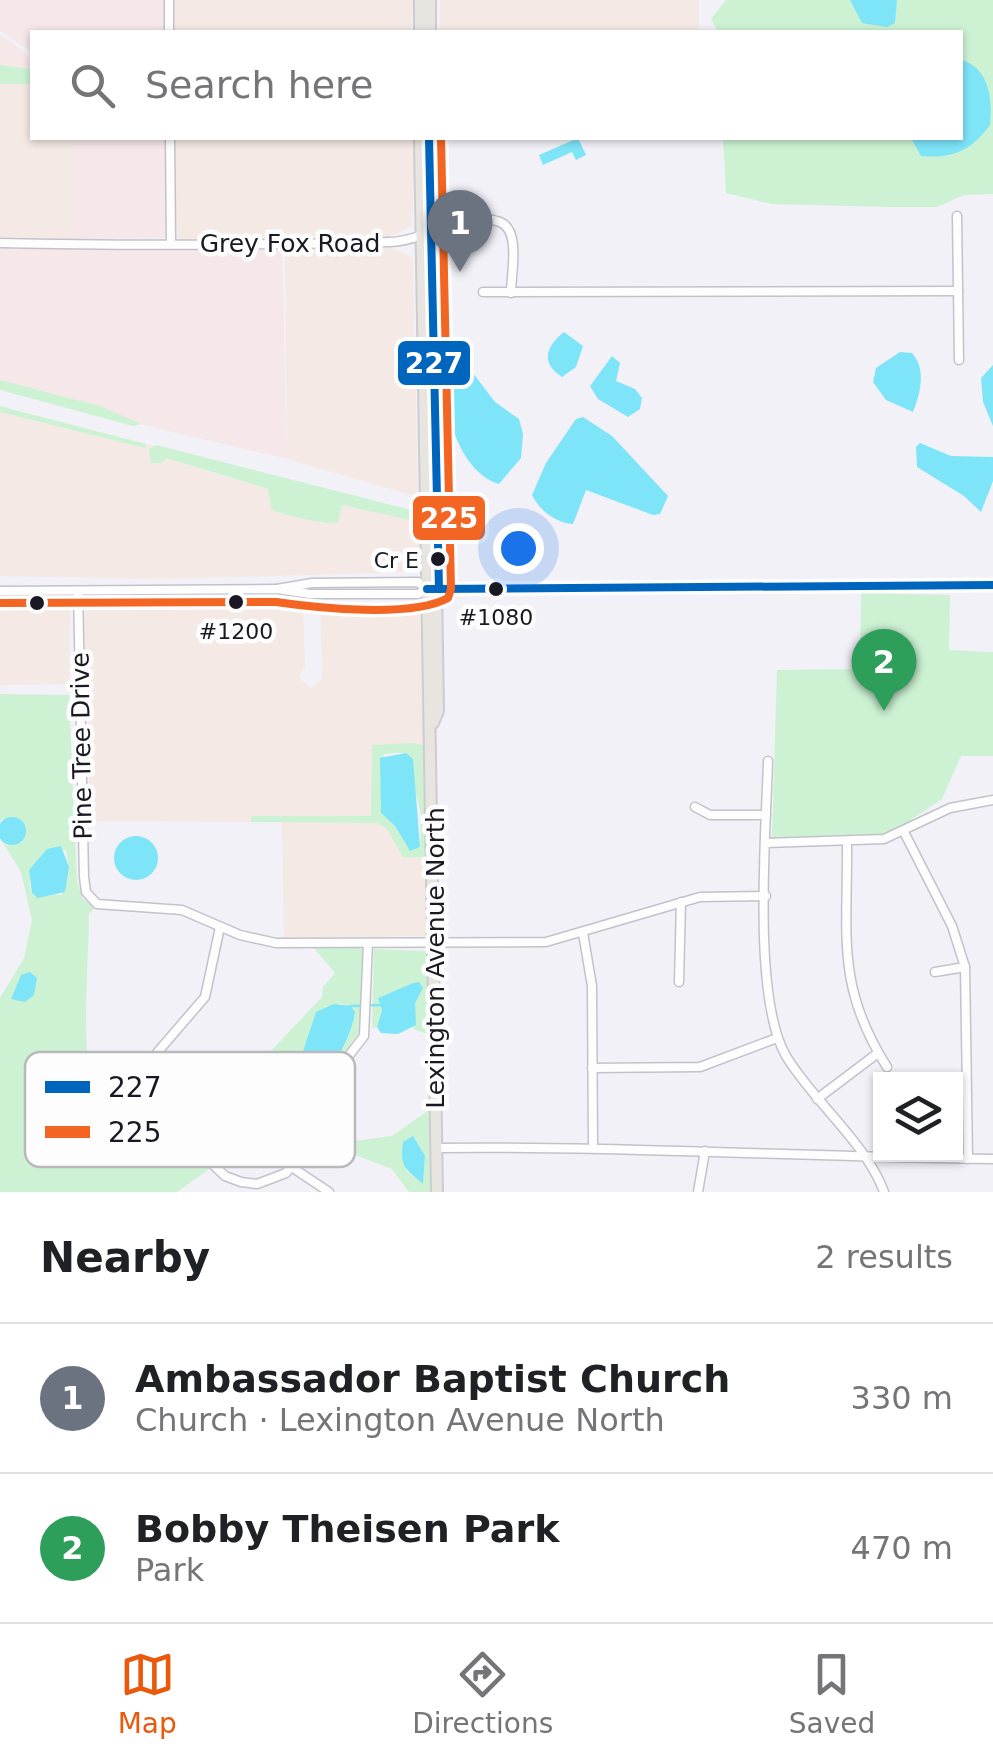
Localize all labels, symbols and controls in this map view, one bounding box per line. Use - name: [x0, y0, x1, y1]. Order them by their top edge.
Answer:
- search box: [30, 30, 963, 140]
- icon: search: [65, 58, 120, 113]
- text: Search here: [145, 63, 373, 107]
- pin: 1: [428, 190, 492, 272]
- street label: Grey Fox Road: [200, 229, 380, 258]
- line badge: 227: [396, 339, 472, 387]
- text: 227: [405, 347, 463, 380]
- line badge: 225: [411, 494, 487, 542]
- text: 225: [420, 502, 478, 535]
- your location: [493, 523, 544, 574]
- place label: Cr E: [374, 548, 419, 573]
- marker: Cr E: [428, 549, 448, 569]
- marker: #1080: [486, 579, 506, 599]
- marker: #1200: [226, 592, 246, 612]
- unlabelled marker: [27, 593, 47, 613]
- place label: #1080: [459, 605, 533, 630]
- place label: #1200: [199, 619, 273, 644]
- pin: 2: [852, 628, 916, 711]
- street label: Pine Tree Drive: [65, 652, 98, 840]
- street label: Lexington Avenue North: [421, 807, 450, 1109]
- legend: [25, 1052, 355, 1167]
- text: 227: [108, 1071, 161, 1104]
- map controls: [873, 1072, 963, 1162]
- button: layers: [873, 1072, 963, 1162]
- text: 225: [108, 1116, 161, 1149]
- text: Nearby: [40, 1233, 210, 1282]
- text: 2 results: [815, 1238, 953, 1276]
- text: Ambassador Baptist Church: [135, 1357, 730, 1401]
- text: 1: [61, 1379, 84, 1417]
- text: 330 m: [851, 1379, 953, 1417]
- text: Church · Lexington Avenue North: [135, 1401, 665, 1439]
- text: Bobby Theisen Park: [135, 1507, 559, 1551]
- text: 2: [61, 1529, 84, 1567]
- text: 470 m: [851, 1529, 953, 1567]
- text: Park: [135, 1551, 204, 1589]
- tab: Map: [118, 1647, 177, 1740]
- tab: Directions: [412, 1647, 553, 1740]
- tab: Saved: [789, 1647, 875, 1740]

